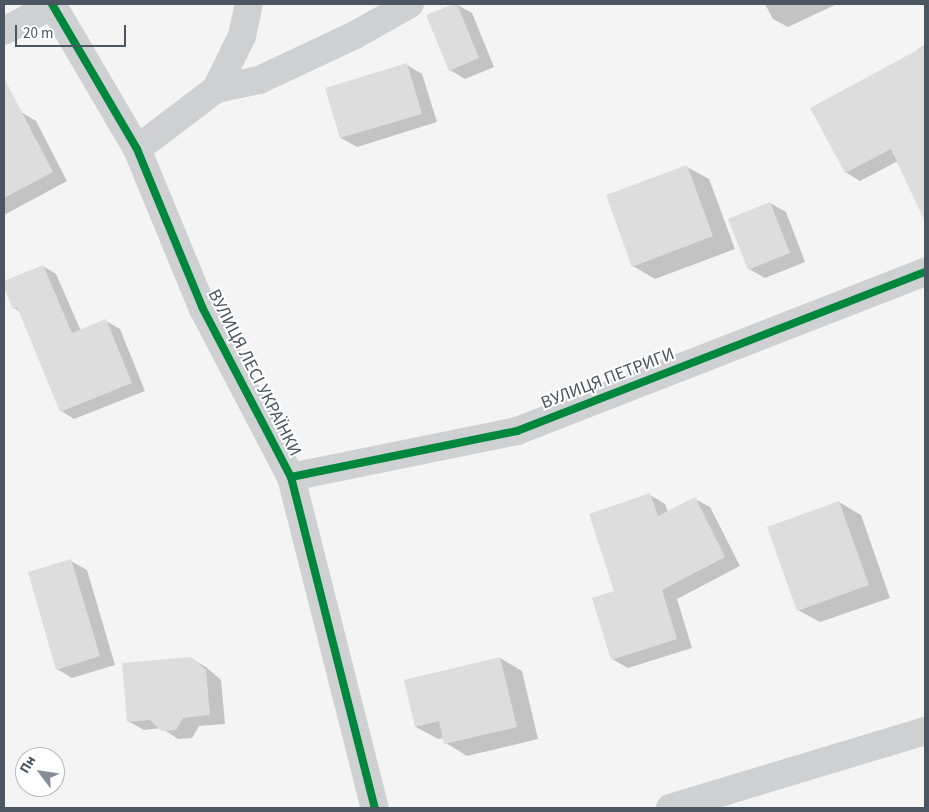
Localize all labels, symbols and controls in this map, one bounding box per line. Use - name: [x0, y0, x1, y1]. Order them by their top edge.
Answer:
- scale bar: [18, 15, 129, 47]
- text: 20 m: [23, 23, 53, 44]
- street label: ВУЛИЦЯ ЛЕСІ УКРАЇНКИ: [203, 286, 305, 460]
- street label: ВУЛИЦЯ ПЕТРИГИ: [538, 344, 678, 414]
- north arrow: [15, 747, 65, 797]
- text: Пн: [15, 752, 41, 777]

